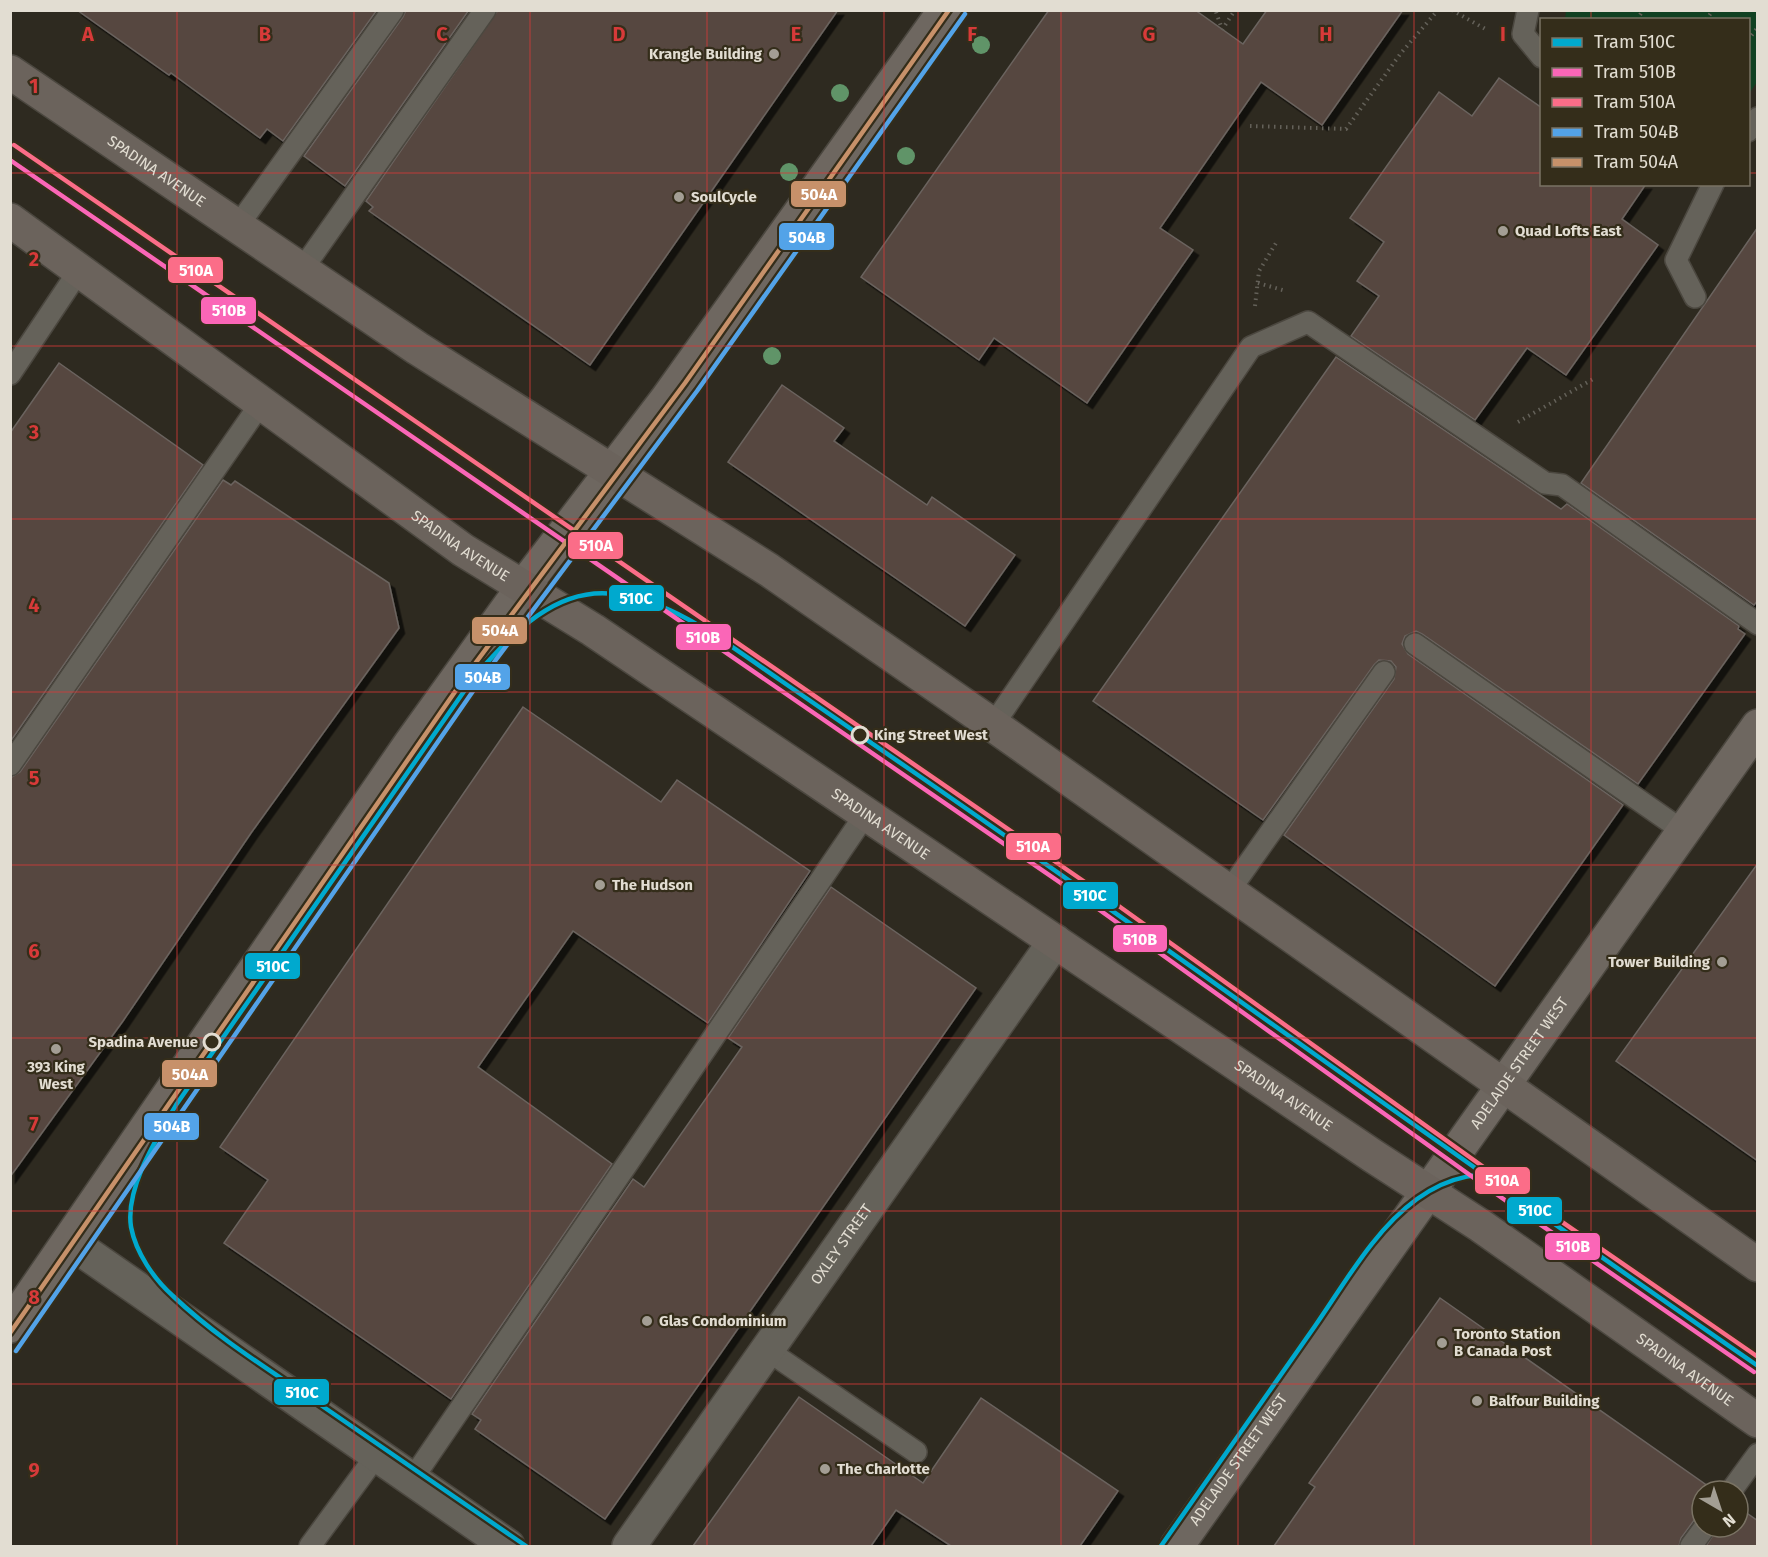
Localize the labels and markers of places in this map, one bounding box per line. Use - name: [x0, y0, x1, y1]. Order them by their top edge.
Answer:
- place label: Krangle Building: [649, 45, 763, 63]
- marker: Krangle Building: [767, 47, 781, 61]
- place label: SoulCycle: [691, 188, 757, 206]
- marker: SoulCycle: [672, 190, 686, 204]
- place label: Quad Lofts East: [1515, 222, 1622, 240]
- marker: Quad Lofts East: [1496, 224, 1510, 238]
- marker: King Street West: [851, 726, 869, 744]
- place label: King Street West: [874, 726, 988, 744]
- place label: The Hudson: [612, 876, 693, 894]
- marker: The Hudson: [593, 878, 607, 892]
- place label: Tower Building: [1608, 953, 1711, 971]
- marker: Tower Building: [1715, 955, 1729, 969]
- place label: Spadina Avenue: [89, 1033, 198, 1051]
- marker: Spadina Avenue: [203, 1033, 221, 1051]
- marker: 393 King West: [49, 1042, 63, 1056]
- place label: 393 King West: [26, 1058, 86, 1093]
- place label: Glas Condominium: [659, 1312, 786, 1330]
- marker: Glas Condominium: [640, 1314, 654, 1328]
- place label: Toronto Station B Canada Post: [1454, 1325, 1561, 1360]
- marker: Toronto Station B Canada Post: [1435, 1336, 1449, 1350]
- place label: Balfour Building: [1489, 1392, 1600, 1410]
- marker: Balfour Building: [1470, 1394, 1484, 1408]
- place label: The Charlotte: [837, 1460, 930, 1478]
- marker: The Charlotte: [818, 1462, 832, 1476]

